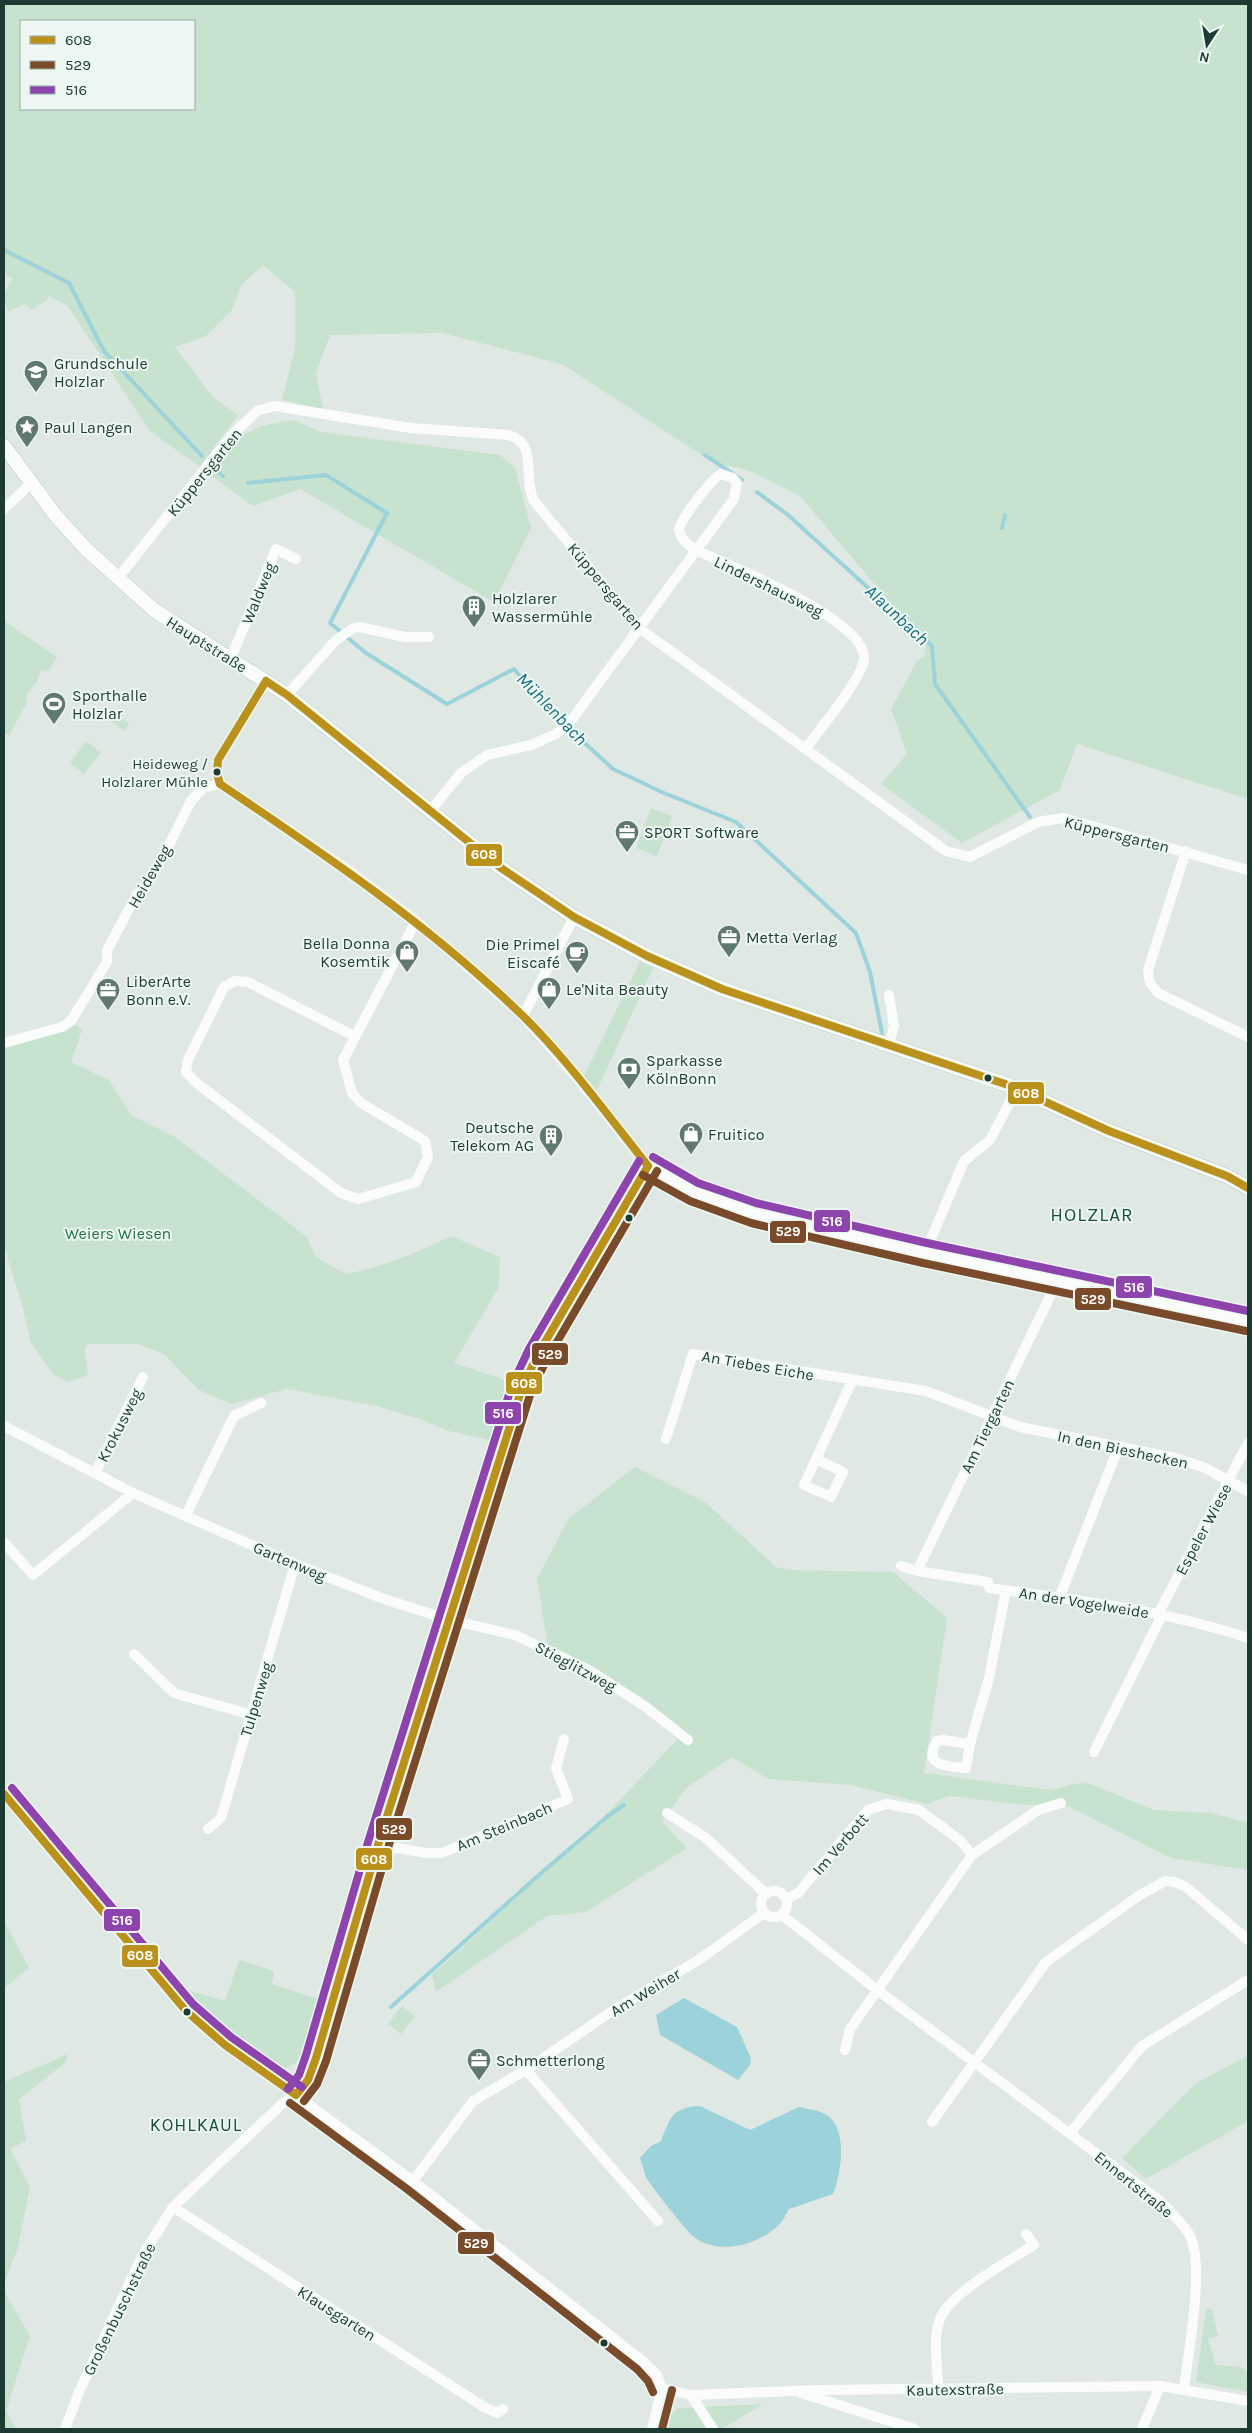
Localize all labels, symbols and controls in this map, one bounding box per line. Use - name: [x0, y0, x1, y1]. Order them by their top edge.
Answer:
- legend: [20, 20, 195, 110]
- north arrow: [1182, 20, 1232, 70]
- text: 608: [65, 31, 92, 49]
- text: N: [1198, 48, 1211, 67]
- text: 529: [65, 56, 91, 74]
- text: 516: [65, 81, 87, 99]
- place label: Grundschule Holzlar: [54, 354, 148, 391]
- school or university icon: Grundschule Holzlar: [23, 359, 49, 393]
- place icon: Paul Langen: [14, 414, 40, 448]
- place label: Paul Langen: [44, 418, 132, 437]
- street label: Küppersgarten: [163, 424, 246, 520]
- street label: Küppersgarten: [564, 539, 648, 634]
- street label: Lindershausweg: [711, 552, 827, 621]
- street label: Waldweg: [237, 559, 280, 627]
- water label: Alaunbach: [861, 580, 933, 650]
- place label: Holzlarer Wassermühle: [492, 589, 592, 626]
- building icon: Holzlarer Wassermühle: [461, 594, 487, 628]
- street label: Hauptstraße: [163, 612, 251, 677]
- water label: Mühlenbach: [512, 668, 592, 750]
- place label: Sporthalle Holzlar: [72, 686, 147, 723]
- sports icon: Sporthalle Holzlar: [41, 691, 67, 725]
- place label: Heideweg / Holzlarer Mühle: [101, 755, 208, 791]
- marker: Heideweg / Holzlarer Mühle: [212, 767, 222, 777]
- street label: Küppersgarten: [1062, 812, 1172, 857]
- office icon: SPORT Software: [614, 819, 640, 853]
- place label: SPORT Software: [644, 823, 759, 842]
- street label: Heideweg: [124, 841, 175, 911]
- line badge: 608: [465, 843, 503, 867]
- text: 608: [471, 846, 497, 863]
- office icon: Metta Verlag: [716, 924, 742, 958]
- place label: Metta Verlag: [746, 928, 837, 947]
- place label: Bella Donna Kosemtik: [303, 934, 390, 971]
- place label: Die Primel Eiscafé: [486, 935, 560, 972]
- shop icon: Bella Donna Kosemtik: [394, 939, 420, 973]
- cafe icon: Die Primel Eiscafé: [564, 940, 590, 974]
- place label: LiberArte Bonn e.V.: [126, 972, 191, 1009]
- shop icon: Le'Nita Beauty: [536, 976, 562, 1010]
- office icon: LiberArte Bonn e.V.: [95, 977, 121, 1011]
- place label: Le'Nita Beauty: [566, 980, 669, 999]
- place label: Sparkasse KölnBonn: [646, 1051, 722, 1088]
- bank icon: Sparkasse KölnBonn: [616, 1056, 642, 1090]
- unlabelled marker: [983, 1073, 993, 1083]
- line badge: 608: [1007, 1081, 1045, 1105]
- text: 608: [1013, 1085, 1039, 1102]
- place label: Deutsche Telekom AG: [450, 1118, 534, 1155]
- shop icon: Fruitico: [678, 1121, 704, 1155]
- building icon: Deutsche Telekom AG: [538, 1123, 564, 1157]
- place label: Fruitico: [708, 1125, 764, 1144]
- district label: HOLZLAR: [1050, 1204, 1134, 1226]
- line badge: 516: [813, 1209, 851, 1233]
- unlabelled marker: [624, 1213, 634, 1223]
- text: 516: [821, 1213, 843, 1230]
- line badge: 529: [769, 1220, 807, 1244]
- text: 529: [775, 1223, 801, 1240]
- park label: Weiers Wiesen: [65, 1224, 171, 1243]
- line badge: 516: [1115, 1275, 1153, 1299]
- text: 516: [1123, 1279, 1145, 1296]
- line badge: 529: [1074, 1287, 1112, 1311]
- text: 529: [1080, 1291, 1106, 1308]
- line badge: 529: [531, 1342, 569, 1366]
- text: 529: [537, 1346, 563, 1363]
- street label: An Tiebes Eiche: [700, 1346, 815, 1385]
- line badge: 608: [505, 1371, 543, 1395]
- text: 608: [511, 1375, 537, 1392]
- street label: Am Tiergarten: [957, 1376, 1018, 1476]
- street label: Krokusweg: [93, 1385, 146, 1465]
- line badge: 516: [484, 1401, 522, 1425]
- text: 516: [492, 1405, 514, 1422]
- street label: In den Bieshecken: [1056, 1426, 1190, 1473]
- street label: Espeler Wiese: [1171, 1480, 1236, 1578]
- street label: Gartenweg: [250, 1538, 329, 1585]
- street label: An der Vogelweide: [1018, 1583, 1150, 1622]
- street label: Stieglitzweg: [532, 1637, 620, 1696]
- street label: Tulpenweg: [236, 1659, 277, 1739]
- street label: Am Steinbach: [453, 1798, 555, 1855]
- street label: Im Verbott: [808, 1809, 872, 1879]
- line badge: 529: [375, 1817, 413, 1841]
- text: 529: [381, 1821, 407, 1838]
- line badge: 608: [355, 1847, 393, 1871]
- text: 608: [361, 1851, 387, 1868]
- line badge: 516: [103, 1908, 141, 1932]
- text: 516: [111, 1912, 133, 1929]
- line badge: 608: [121, 1944, 159, 1968]
- text: 608: [127, 1947, 153, 1964]
- street label: Am Weiher: [607, 1964, 684, 2021]
- unlabelled marker: [182, 2007, 192, 2017]
- office icon: Schmetterlong: [466, 2047, 492, 2081]
- place label: Schmetterlong: [496, 2051, 605, 2070]
- district label: KOHLKAUL: [150, 2114, 242, 2136]
- street label: Ennertstraße: [1091, 2147, 1177, 2222]
- line badge: 529: [457, 2231, 495, 2255]
- text: 529: [463, 2235, 489, 2252]
- street label: Großenbuschstraße: [79, 2240, 160, 2379]
- street label: Klausgarten: [294, 2282, 379, 2345]
- unlabelled marker: [599, 2338, 609, 2348]
- street label: Kautexstraße: [906, 2379, 1004, 2400]

